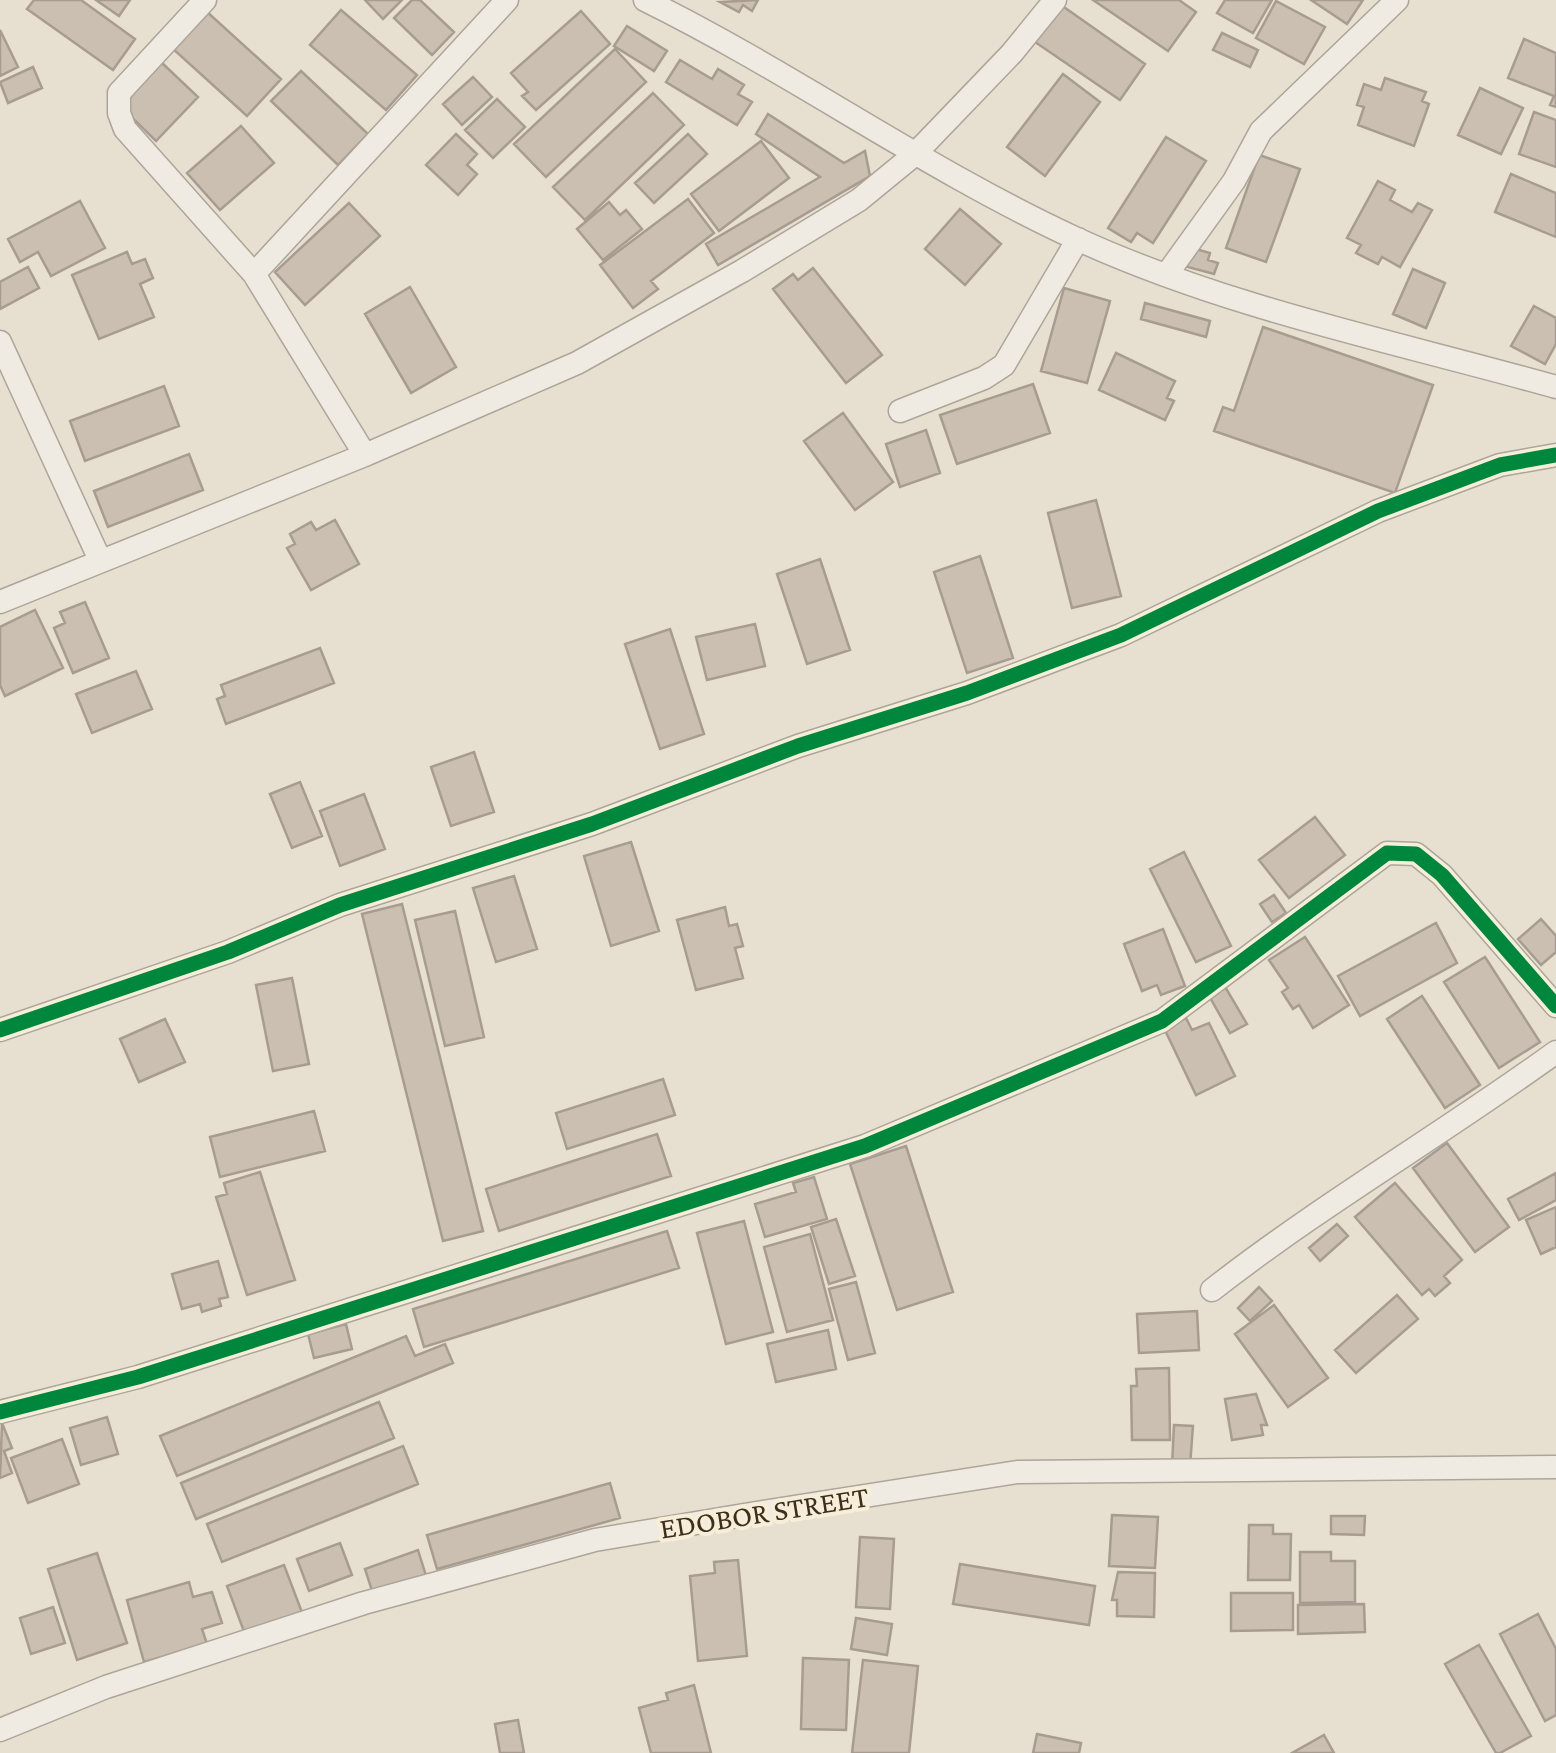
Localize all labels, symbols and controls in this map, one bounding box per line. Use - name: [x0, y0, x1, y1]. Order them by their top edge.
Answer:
- street label: EDOBOR STREET: [657, 1479, 871, 1545]

